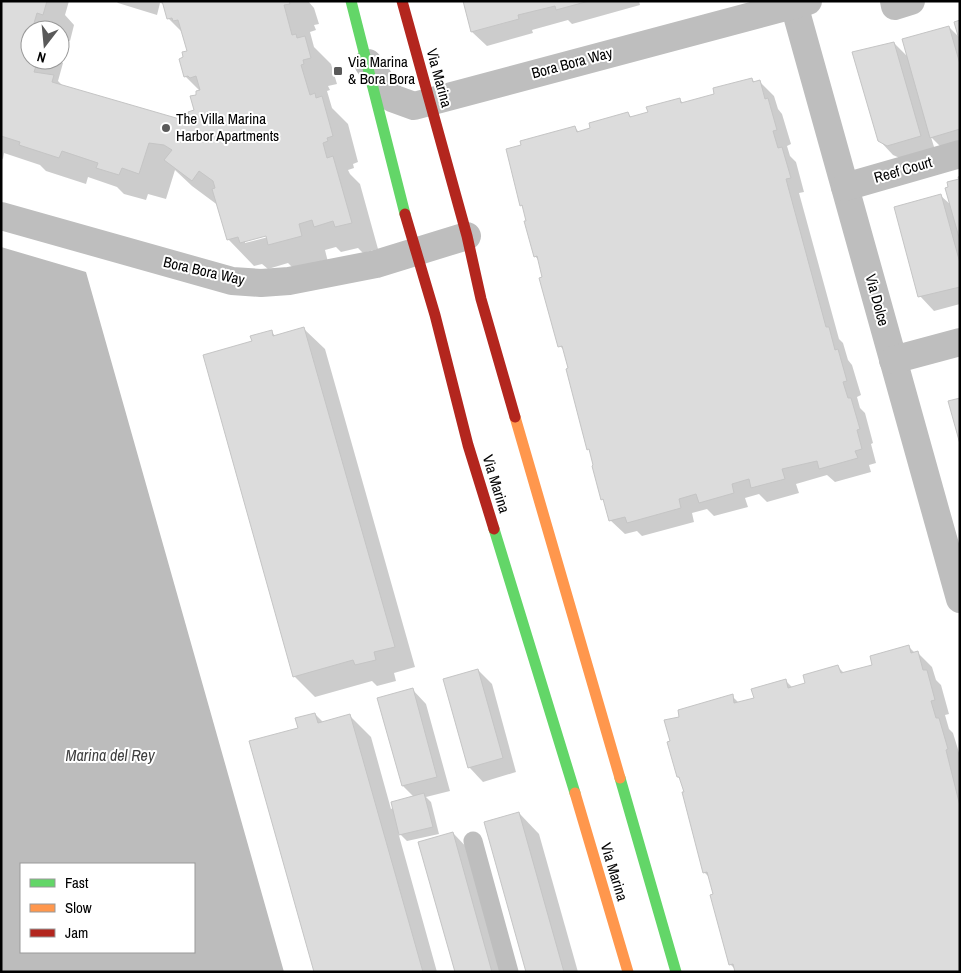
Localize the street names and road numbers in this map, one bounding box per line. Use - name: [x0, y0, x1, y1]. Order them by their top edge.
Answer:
- street label: Bora Bora Way: [529, 41, 615, 83]
- street label: Via Marina: [422, 46, 457, 110]
- street label: Reef Court: [871, 151, 935, 188]
- street label: Bora Bora Way: [161, 251, 248, 290]
- street label: Via Dolce: [860, 271, 895, 328]
- street label: Via Marina: [478, 452, 515, 516]
- street label: Via Marina: [596, 840, 633, 904]

